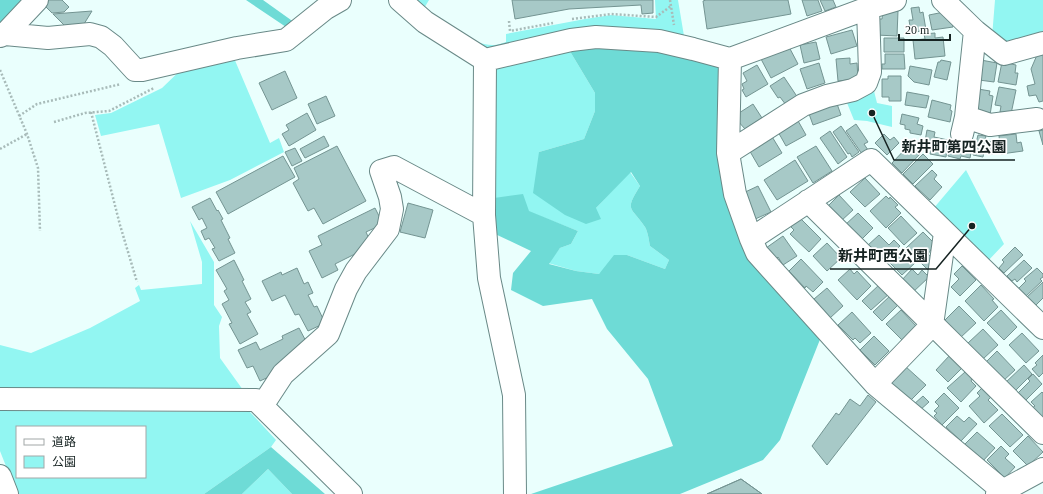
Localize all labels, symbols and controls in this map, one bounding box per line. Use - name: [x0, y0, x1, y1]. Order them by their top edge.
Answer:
- scale bar: [899, 16, 950, 42]
- text: 20 m: [905, 23, 930, 37]
- callout: 新井町第四公園: [894, 133, 1015, 160]
- text: 新井町第四公園: [901, 138, 1007, 155]
- callout: 新井町西公園: [830, 242, 936, 269]
- text: 新井町西公園: [838, 247, 928, 264]
- legend: [16, 426, 146, 478]
- text: 道路: [52, 435, 76, 449]
- text: 公園: [52, 455, 76, 469]

